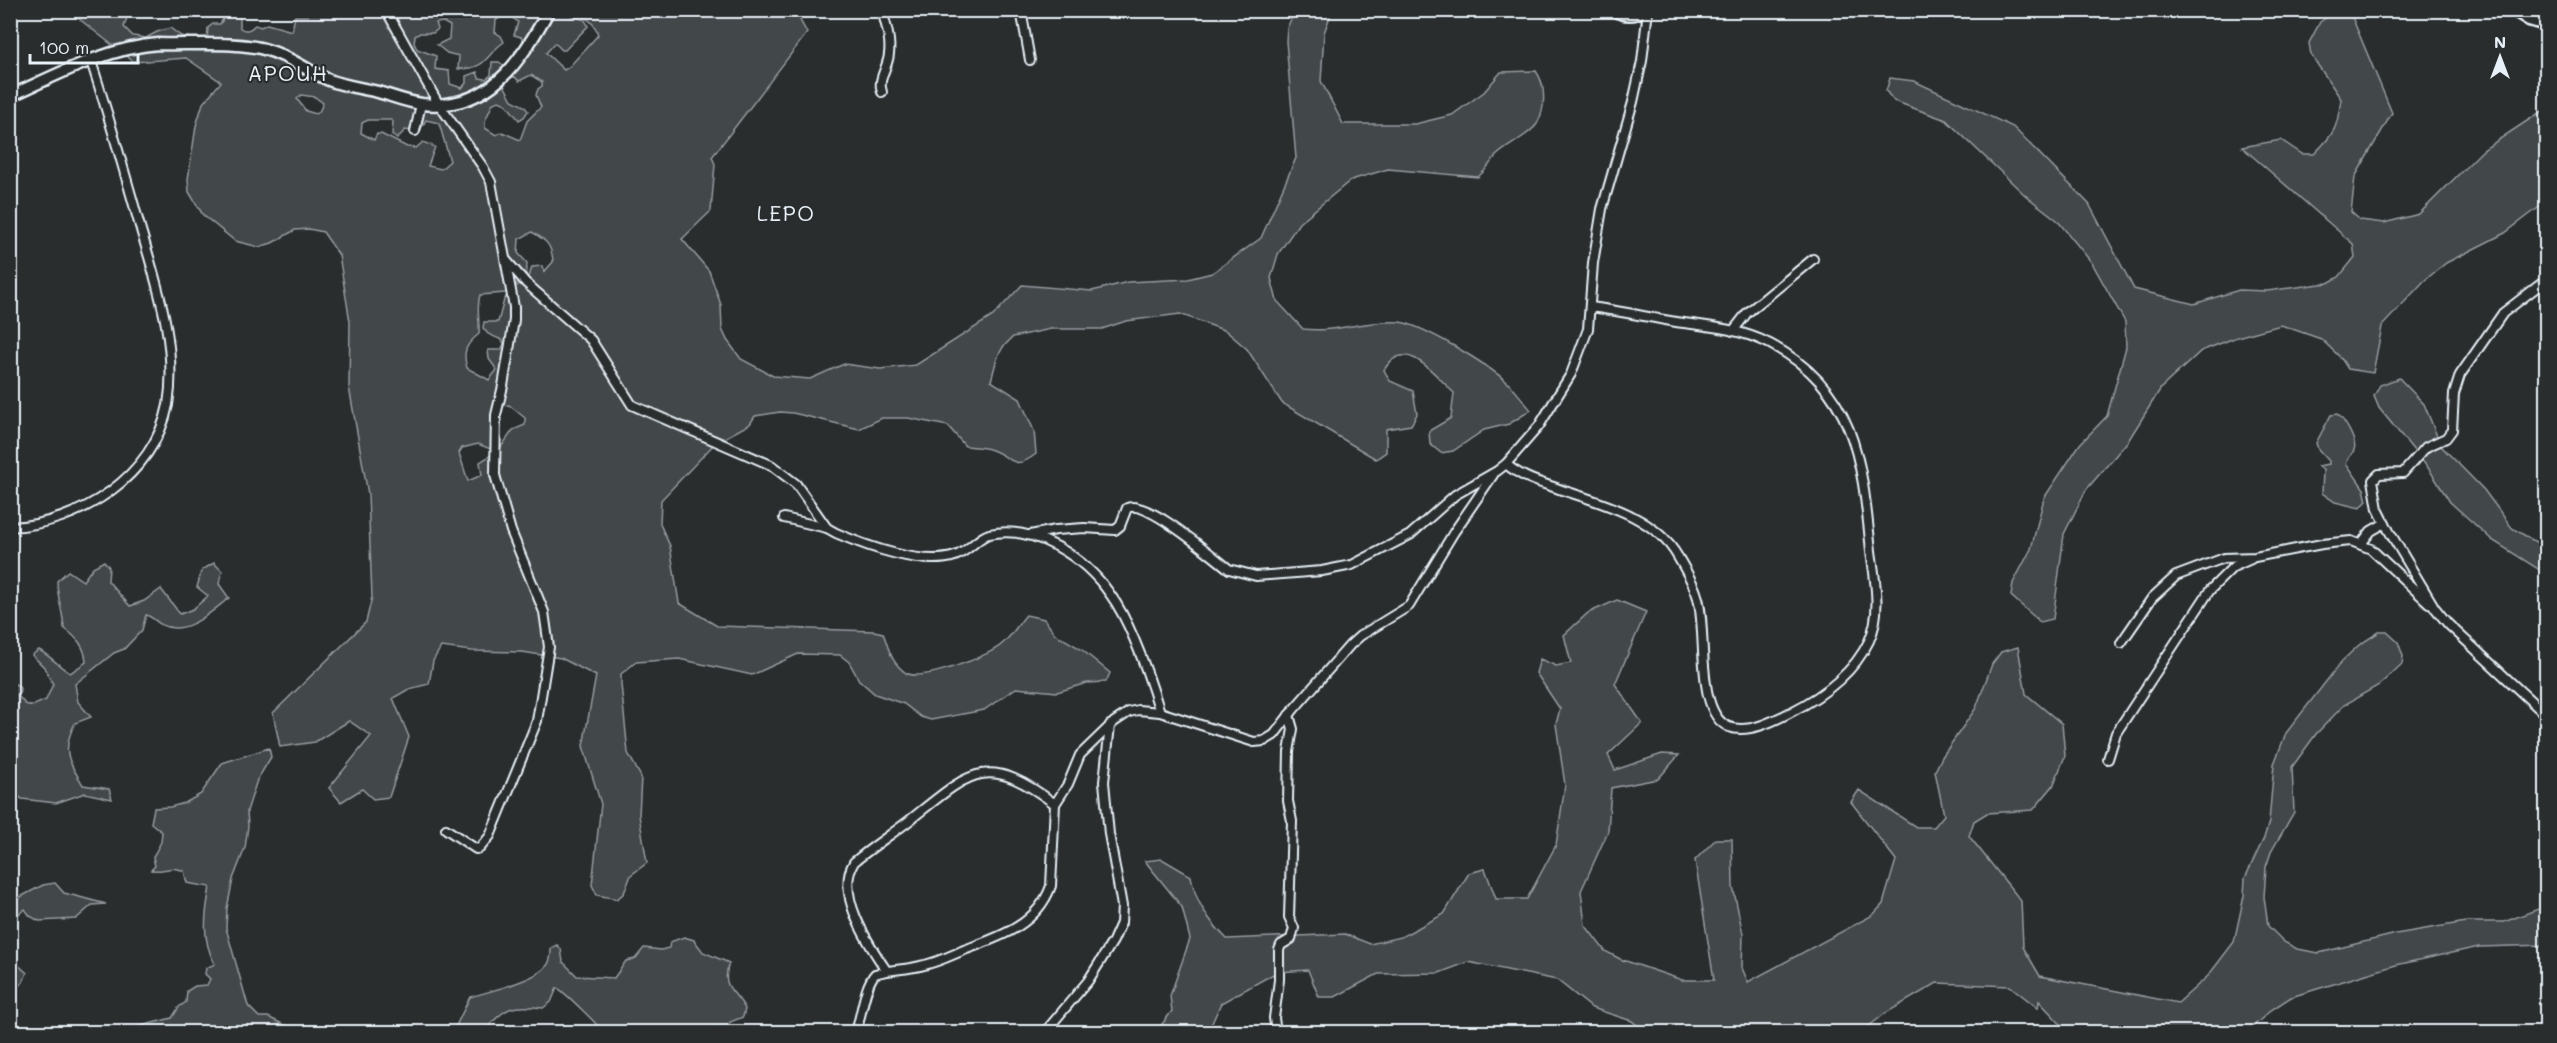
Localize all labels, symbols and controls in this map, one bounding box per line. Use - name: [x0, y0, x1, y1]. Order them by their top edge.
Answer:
- scale bar: [30, 27, 138, 65]
- north arrow: [2470, 27, 2530, 87]
- text: N: [2494, 31, 2506, 52]
- text: 100 m: [39, 35, 89, 59]
- district label: APOUH: [248, 59, 328, 86]
- district label: LEPO: [757, 199, 815, 226]

